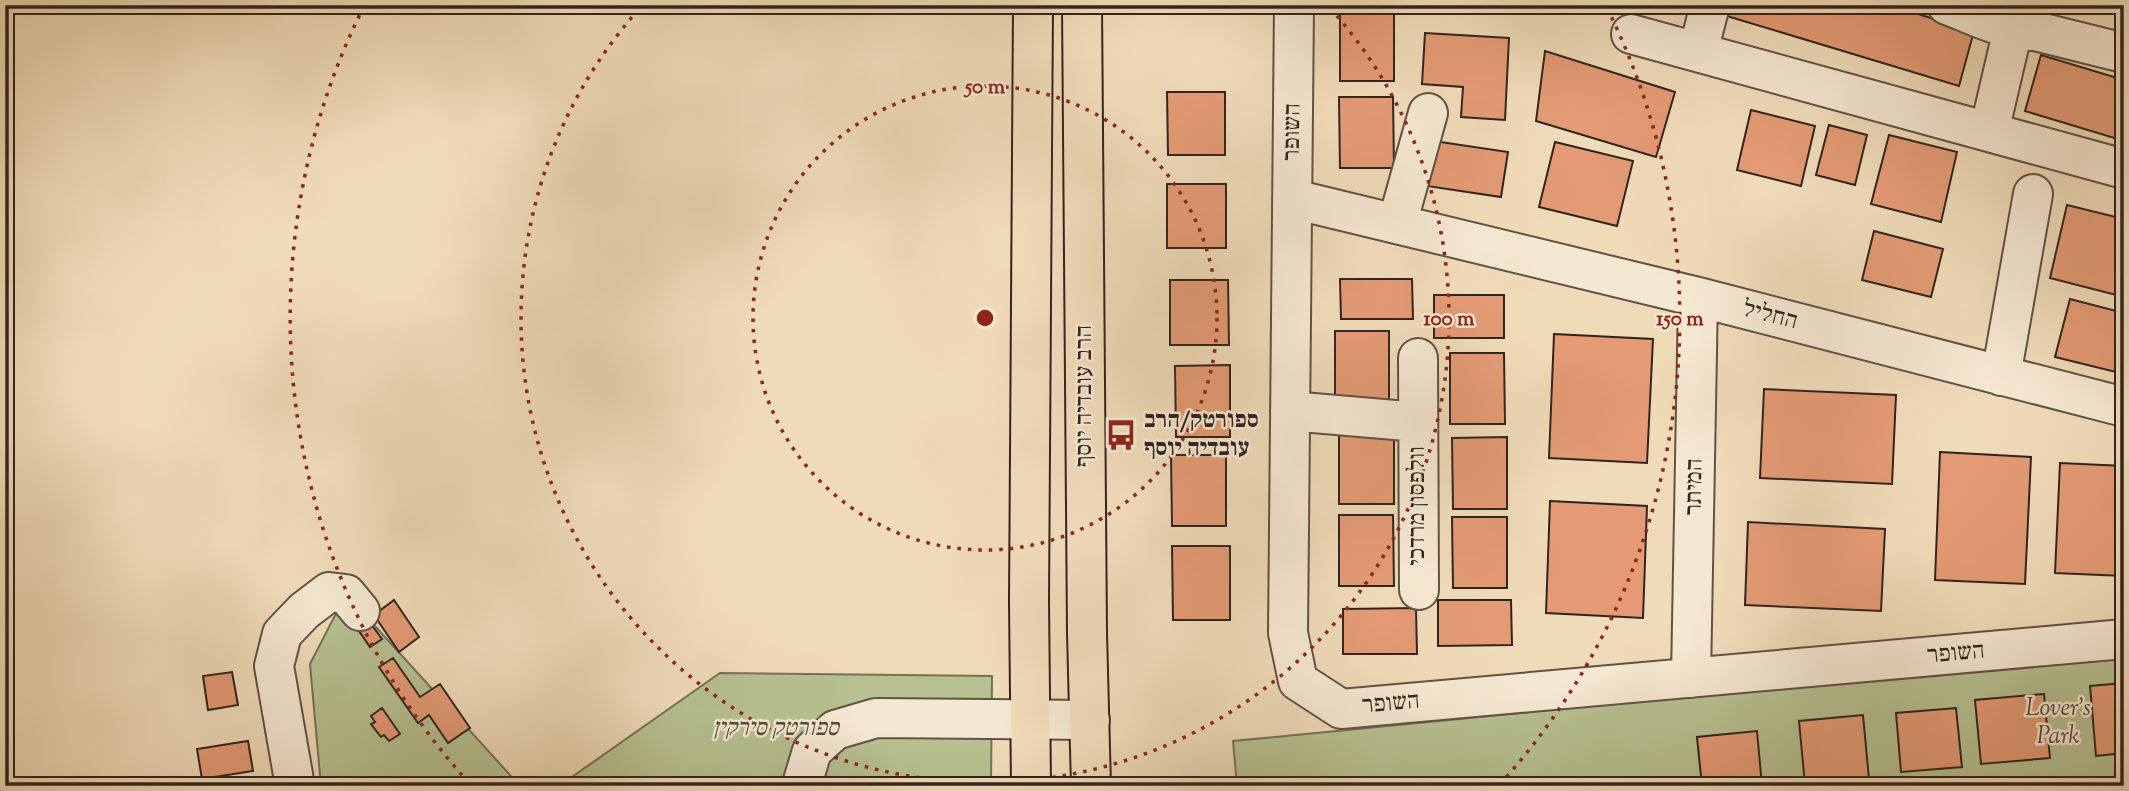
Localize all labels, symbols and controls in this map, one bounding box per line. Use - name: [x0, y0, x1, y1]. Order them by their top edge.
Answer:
- text: 50 m: [963, 73, 1006, 103]
- street label: השופר: [1275, 103, 1311, 161]
- street label: החליל: [1739, 293, 1801, 339]
- text: 100 m: [1424, 305, 1475, 335]
- text: 150 m: [1656, 305, 1704, 335]
- centre of rings: [973, 306, 997, 330]
- street label: הרב עובדיה יוסף: [1068, 325, 1102, 467]
- place label: ספורטק/הרב עובדיה יוסף: [1144, 404, 1259, 466]
- bus stop icon: ספורטק/הרב עובדיה יוסף: [1104, 418, 1138, 452]
- street label: וולפסון מרדכי: [1401, 446, 1435, 566]
- street label: המיתר: [1678, 458, 1712, 516]
- street label: השופר: [1926, 635, 1986, 673]
- street label: השופר: [1361, 685, 1421, 723]
- park label: Lover's Park: [2025, 692, 2091, 754]
- park label: ספורטק סירקין: [713, 712, 841, 746]

